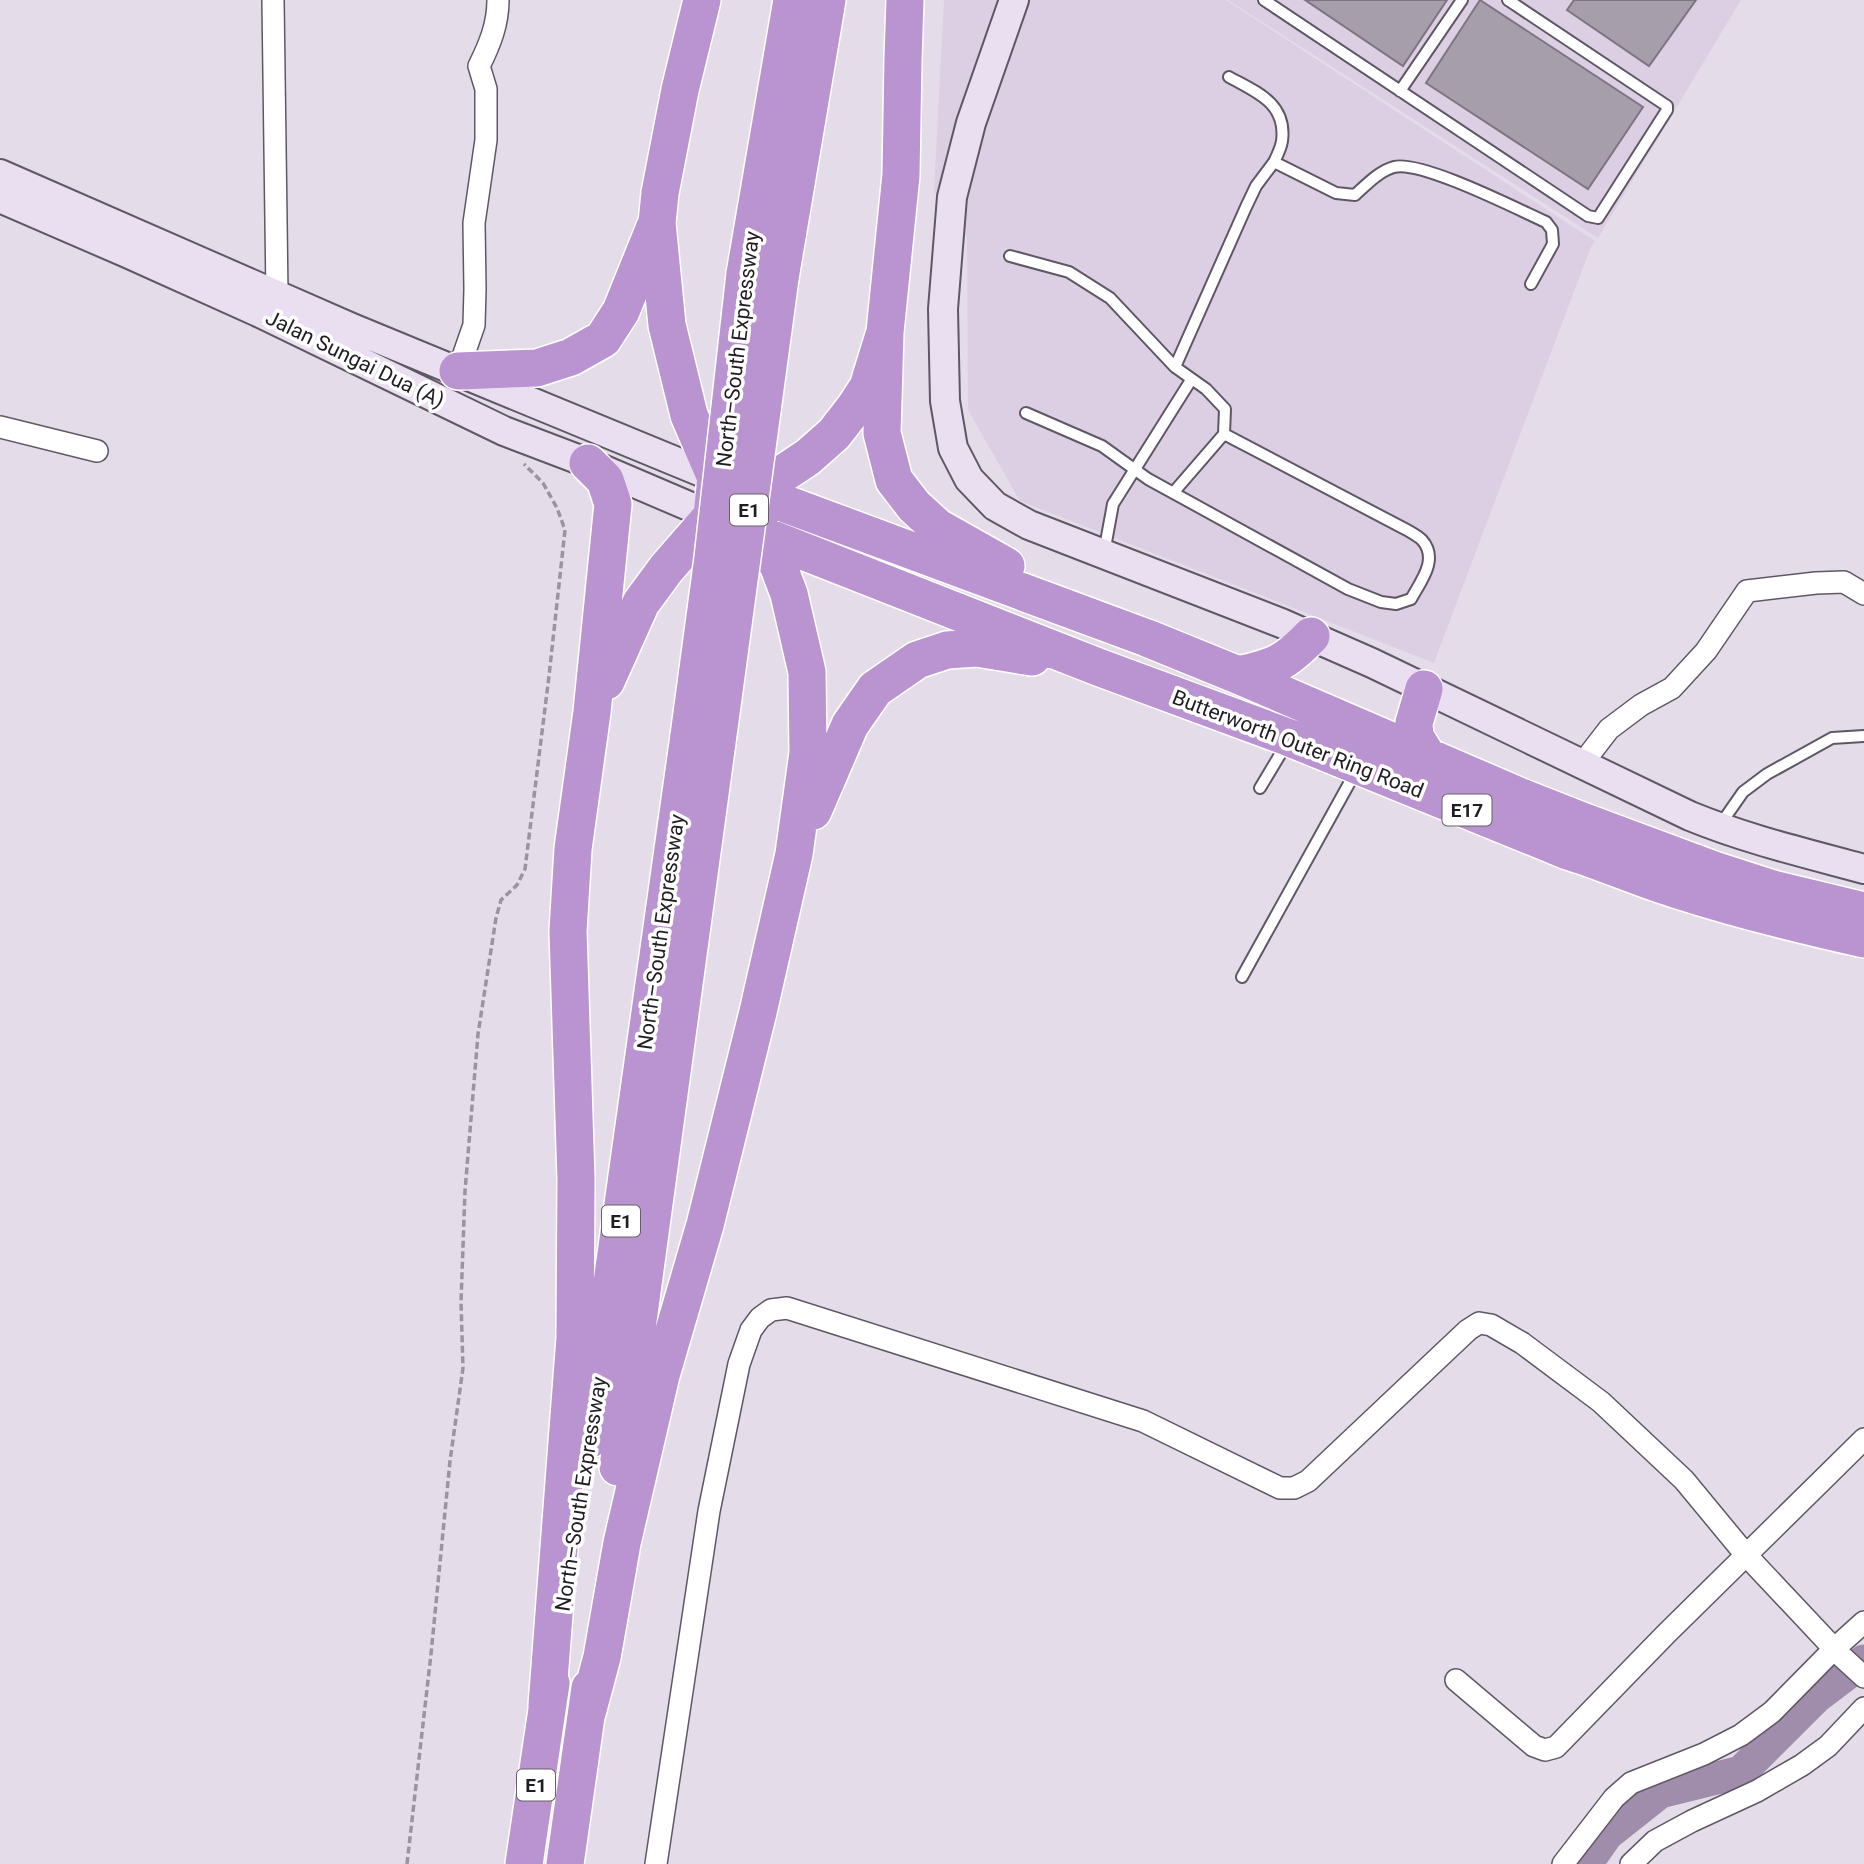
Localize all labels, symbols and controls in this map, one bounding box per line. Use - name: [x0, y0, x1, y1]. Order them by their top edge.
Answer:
- street label: North–South Expressway: [712, 230, 764, 468]
- street label: Jalan Sungai Dua (A): [262, 305, 448, 413]
- road number: E1: [730, 495, 768, 526]
- street label: Butterworth Outer Ring Road: [1169, 685, 1427, 803]
- road number: E17: [1442, 794, 1492, 825]
- street label: North–South Expressway: [633, 813, 689, 1051]
- road number: E1: [602, 1205, 640, 1236]
- street label: North–South Expressway: [551, 1375, 611, 1613]
- road number: E1: [517, 1770, 555, 1800]

